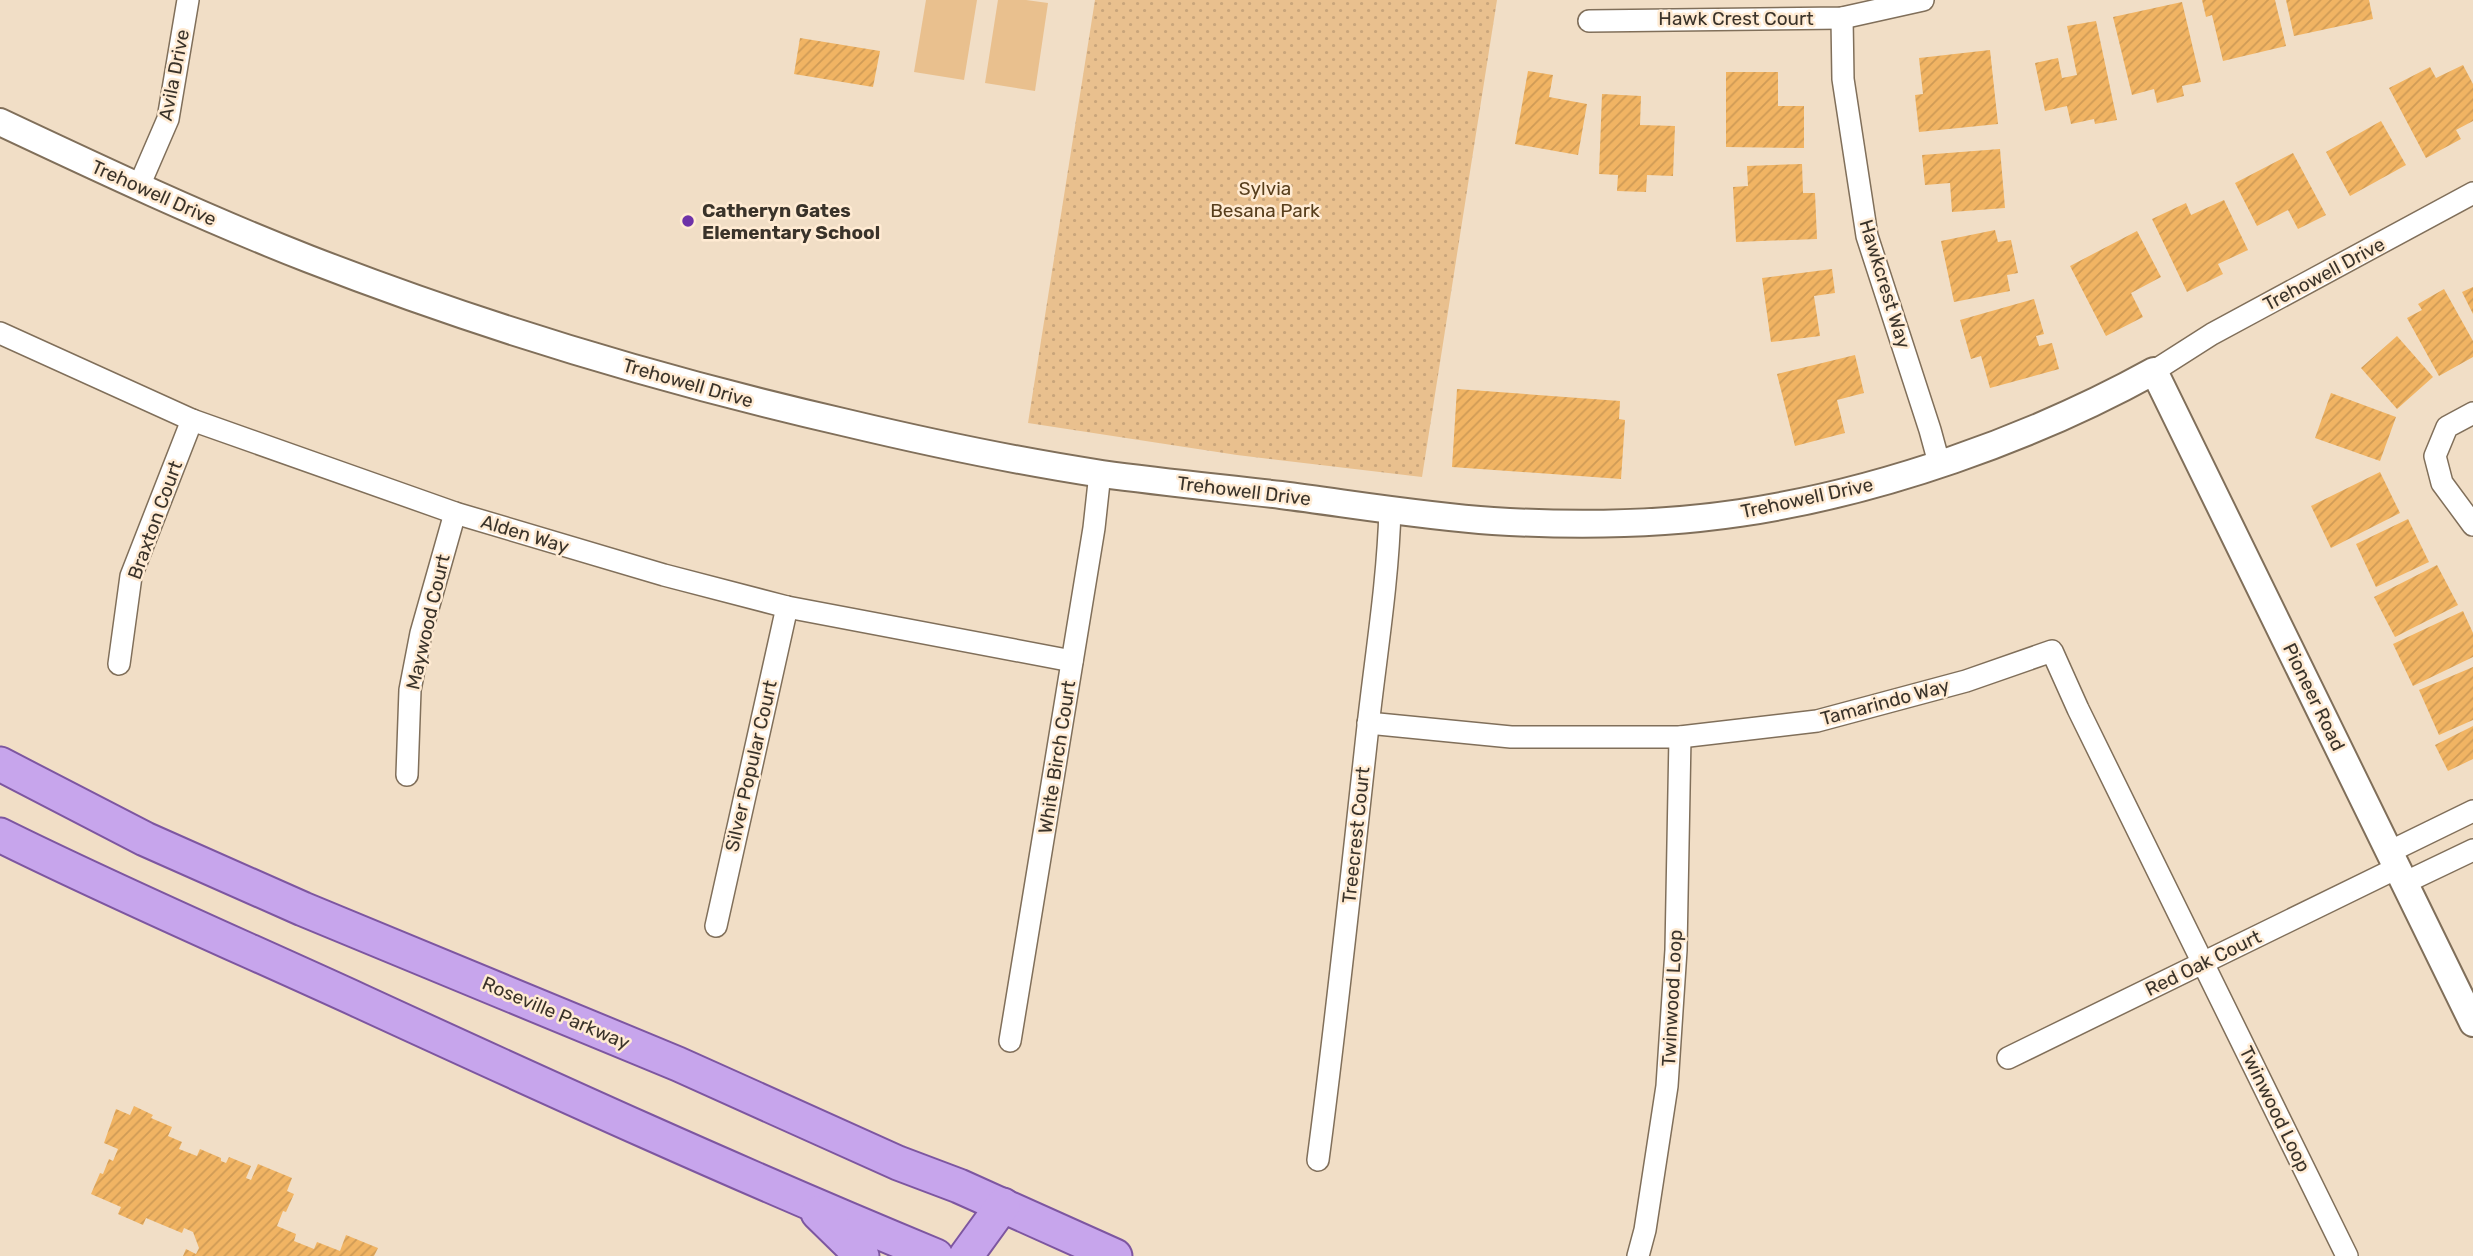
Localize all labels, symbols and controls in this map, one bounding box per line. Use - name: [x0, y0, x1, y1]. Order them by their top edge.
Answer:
- street label: Hawk Crest Court: [1658, 7, 1814, 30]
- street label: Avila Drive: [154, 27, 194, 123]
- street label: Trehowell Drive: [88, 155, 220, 231]
- park label: Sylvia Besana Park: [1210, 177, 1320, 222]
- place label: Catheryn Gates Elementary School: [702, 199, 880, 244]
- marker: Catheryn Gates Elementary School: [680, 213, 696, 229]
- street label: Hawkcrest Way: [1854, 217, 1916, 351]
- street label: Trehowell Drive: [2259, 232, 2389, 316]
- street label: Trehowell Drive: [620, 353, 756, 413]
- street label: Braxton Court: [123, 457, 187, 582]
- street label: Trehowell Drive: [1176, 471, 1312, 511]
- street label: Trehowell Drive: [1739, 473, 1875, 523]
- street label: Alden Way: [478, 510, 572, 558]
- street label: Maywood Court: [401, 552, 455, 692]
- street label: Pioneer Road: [2278, 639, 2350, 755]
- street label: Tamarindo Way: [1818, 674, 1952, 730]
- street label: Silver Popular Court: [720, 677, 782, 854]
- street label: White Birch Court: [1034, 678, 1081, 835]
- street label: Treecrest Court: [1337, 765, 1375, 904]
- street label: Red Oak Court: [2141, 925, 2265, 1001]
- street label: Twinwood Loop: [1657, 929, 1687, 1067]
- street label: Roseville Parkway: [479, 972, 633, 1054]
- street label: Twinwood Loop: [2235, 1042, 2315, 1176]

